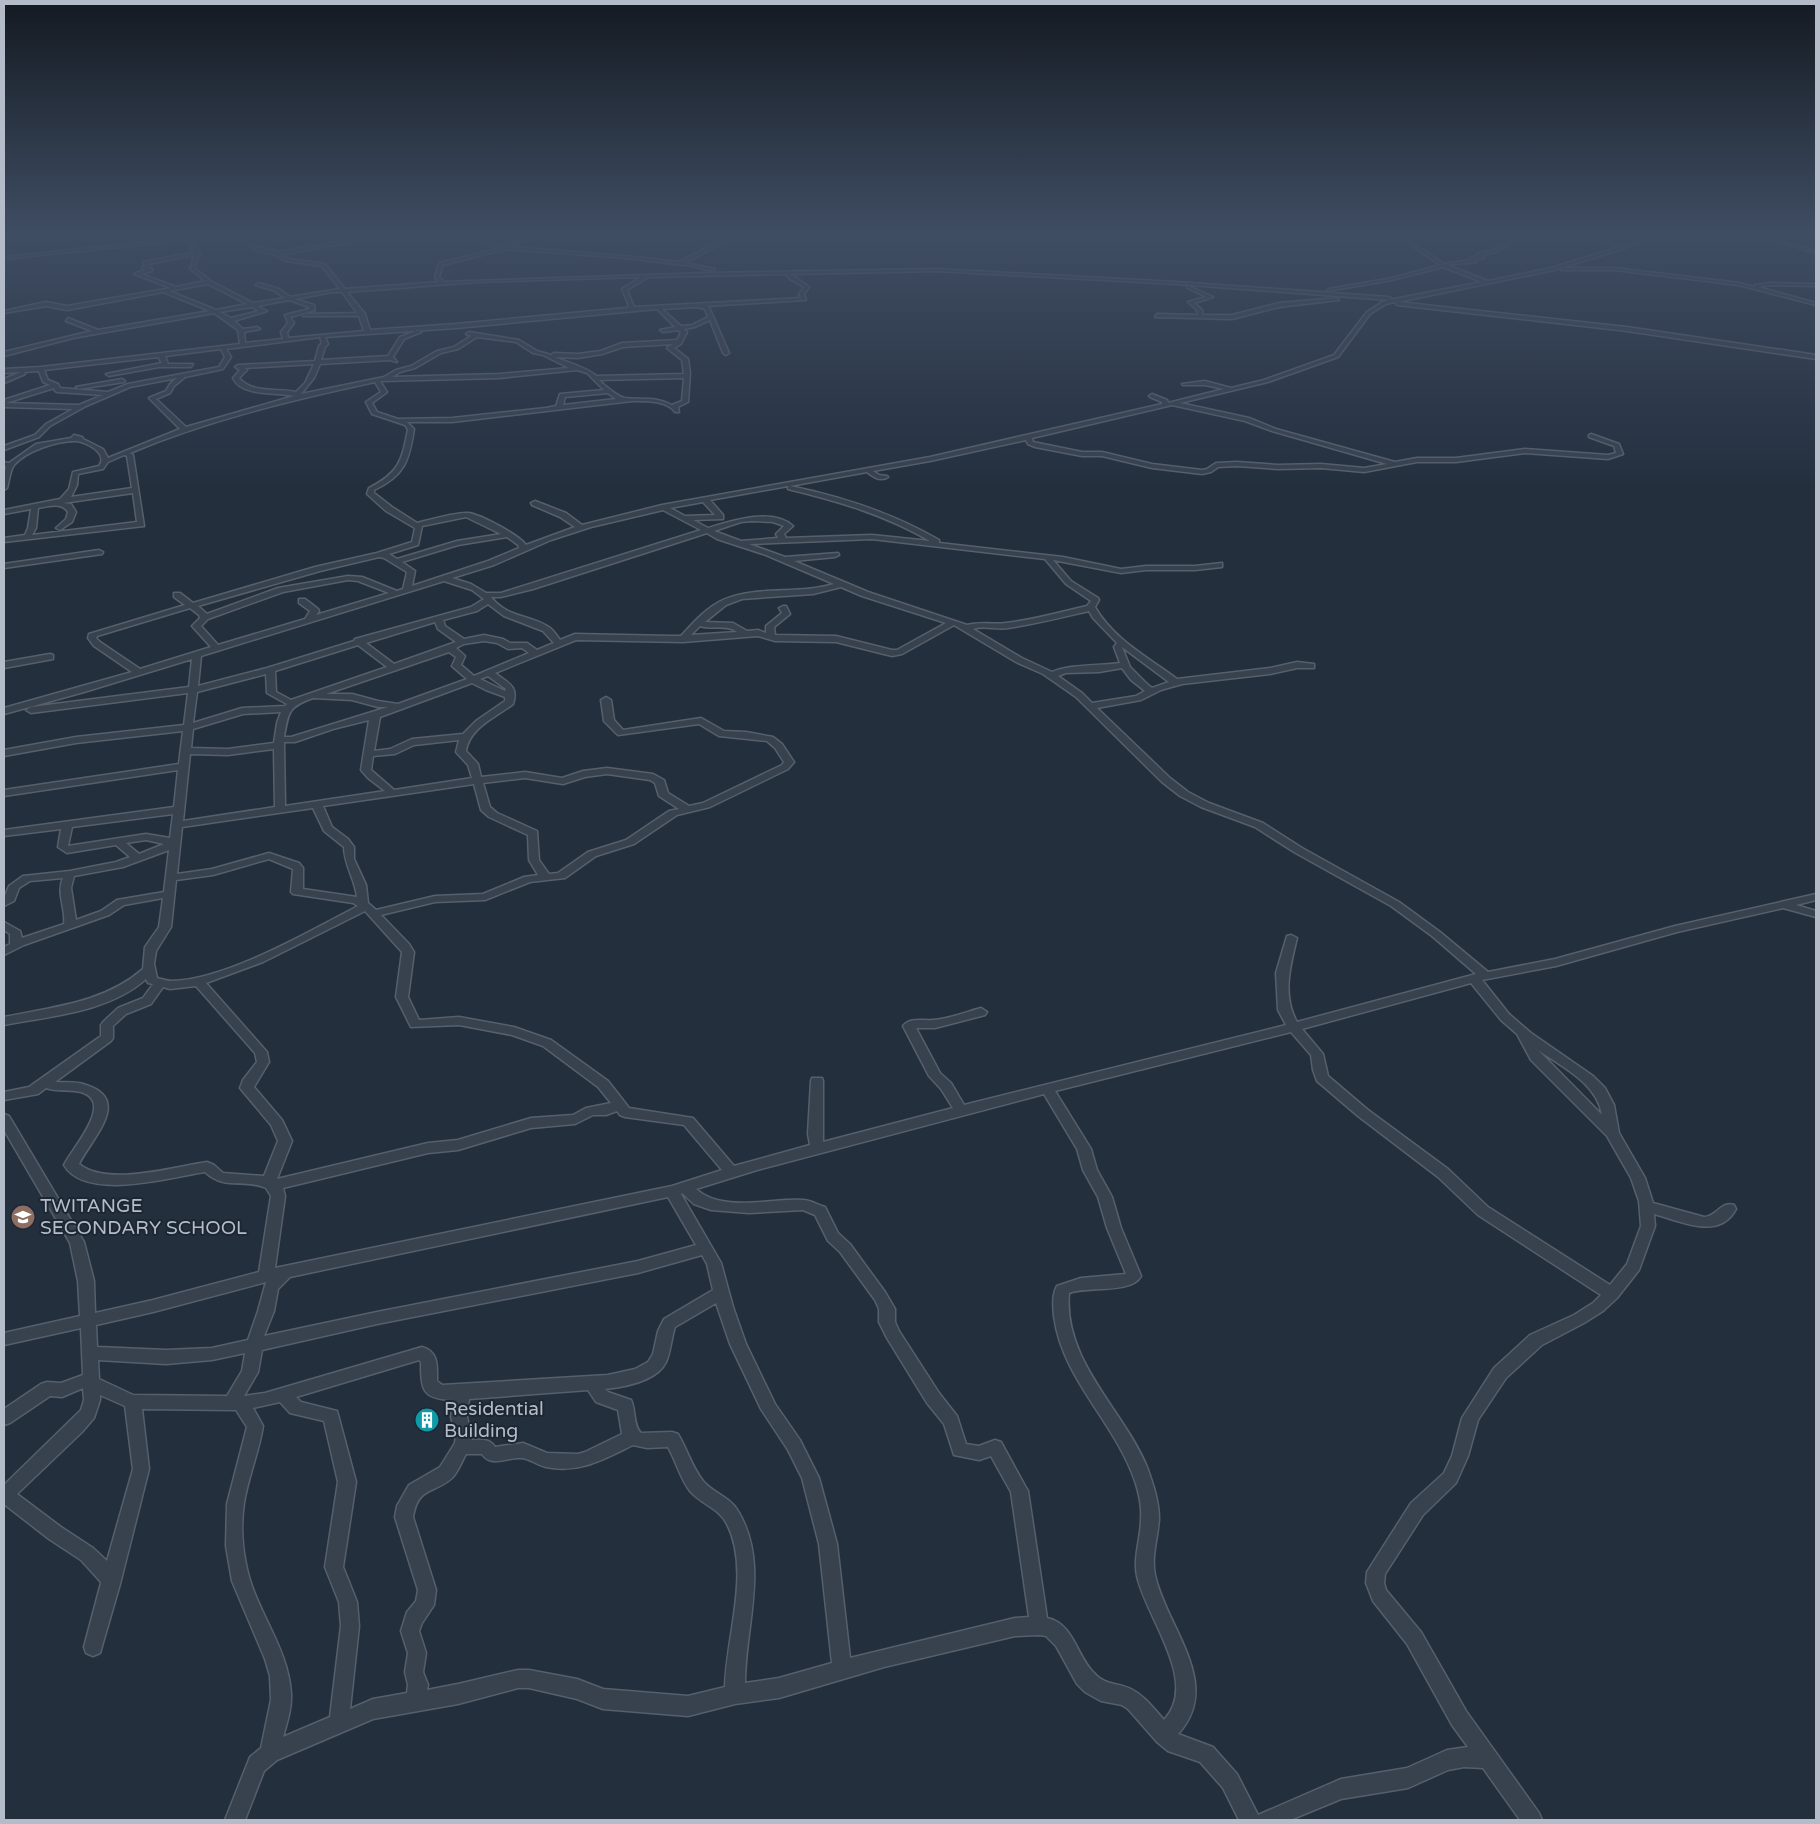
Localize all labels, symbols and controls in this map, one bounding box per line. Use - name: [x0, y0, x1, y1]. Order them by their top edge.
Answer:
- place label: TWITANGE SECONDARY SCHOOL: [40, 1195, 247, 1239]
- school or university icon: TWITANGE SECONDARY SCHOOL: [10, 1204, 36, 1230]
- place label: Residential Building: [444, 1398, 544, 1442]
- building icon: Residential Building: [414, 1407, 440, 1433]

